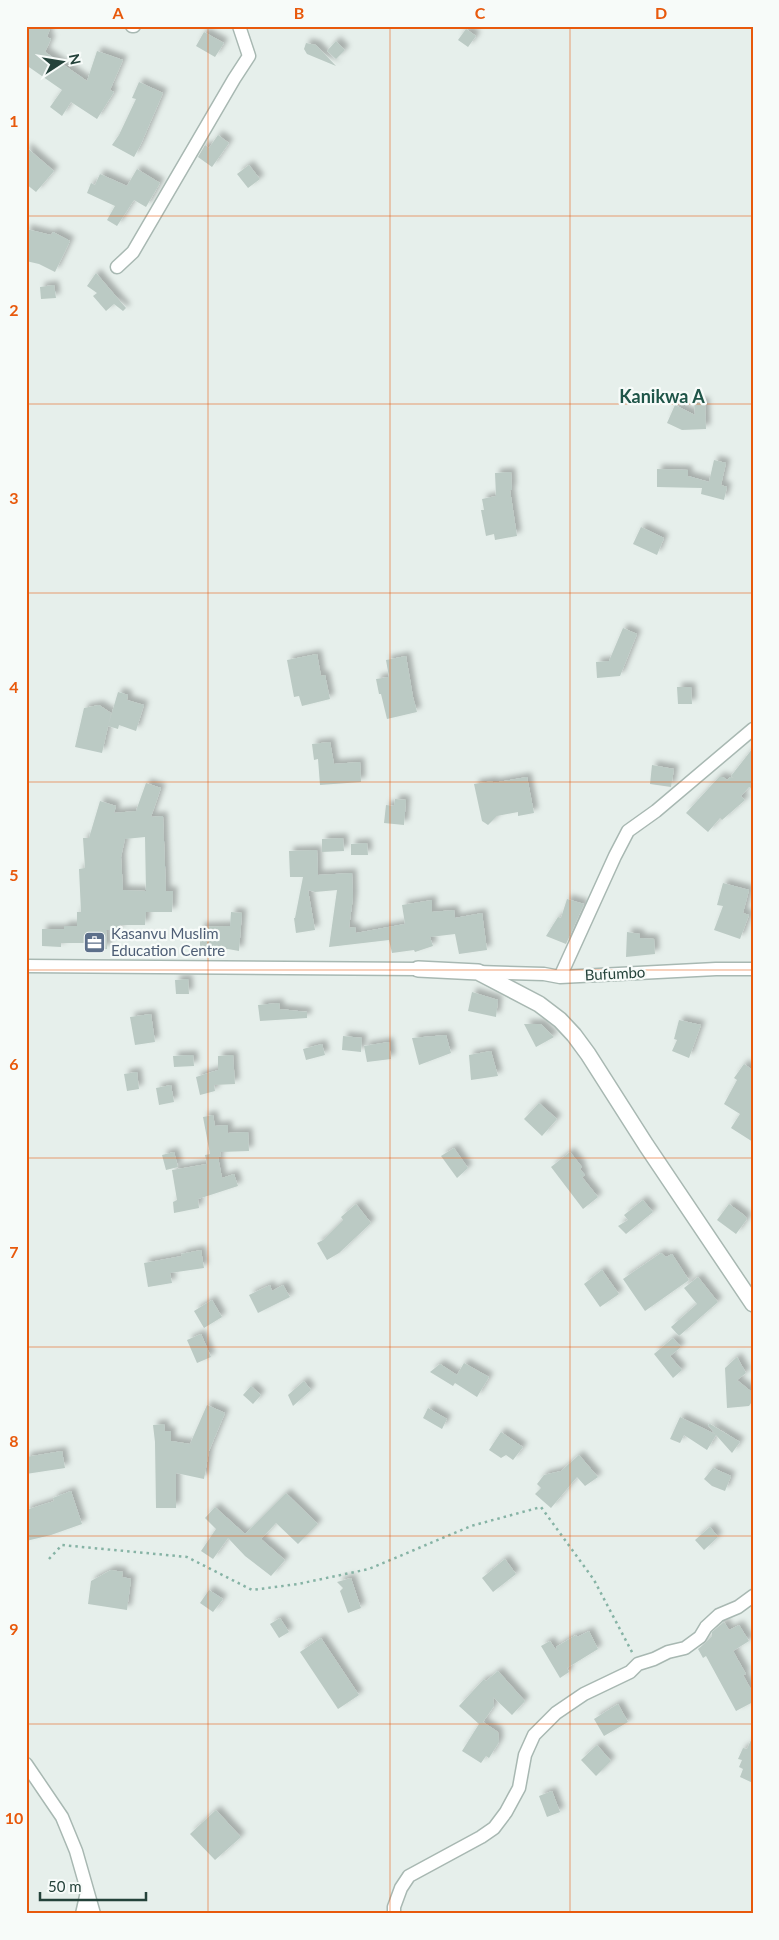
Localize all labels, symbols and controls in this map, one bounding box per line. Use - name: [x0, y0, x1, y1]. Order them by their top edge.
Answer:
- text: A: [111, 3, 124, 22]
- text: B: [294, 3, 304, 22]
- text: C: [475, 3, 486, 22]
- text: D: [655, 3, 667, 22]
- north arrow: [38, 38, 88, 88]
- text: N: [66, 52, 85, 66]
- text: 1: [9, 111, 19, 130]
- text: 2: [9, 300, 19, 319]
- district label: Kanikwa A: [619, 385, 705, 407]
- text: 3: [9, 488, 19, 507]
- text: 4: [9, 677, 19, 696]
- text: 5: [9, 865, 19, 884]
- place label: Kasanvu Muslim Education Centre: [111, 924, 225, 959]
- office icon: Kasanvu Muslim Education Centre: [83, 931, 107, 955]
- street label: Bufumbo: [584, 962, 646, 984]
- text: 6: [9, 1054, 19, 1073]
- text: 7: [9, 1242, 19, 1261]
- text: 8: [9, 1431, 19, 1450]
- text: 9: [9, 1619, 19, 1638]
- text: 10: [5, 1808, 23, 1827]
- scale bar: [40, 1870, 146, 1902]
- text: 50 m: [48, 1877, 82, 1895]

